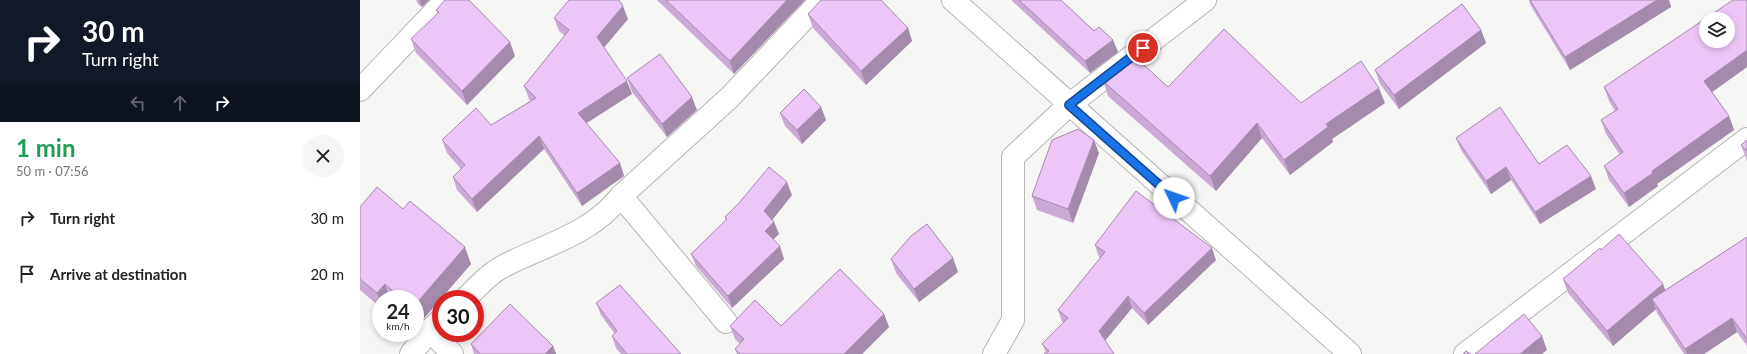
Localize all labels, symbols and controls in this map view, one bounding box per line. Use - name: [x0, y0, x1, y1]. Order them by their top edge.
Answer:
- map controls: [1699, 12, 1735, 48]
- button: layers: [1699, 12, 1735, 48]
- text: 30 m: [82, 14, 145, 48]
- icon: right: [16, 16, 68, 68]
- pin: [1126, 31, 1160, 65]
- icon: arrive: [1132, 37, 1154, 59]
- text: Turn right: [82, 48, 159, 70]
- icon: left: [127, 92, 149, 114]
- icon: ahead: [169, 92, 191, 114]
- icon: right: [211, 92, 233, 114]
- text: 1 min: [16, 133, 76, 162]
- button: close: [302, 135, 344, 177]
- text: 50 m · 07:56: [16, 163, 89, 179]
- position arrow: [1153, 177, 1195, 219]
- icon: right: [16, 207, 38, 229]
- text: Turn right: [50, 209, 115, 227]
- text: 30 m: [310, 209, 344, 227]
- icon: arrive: [16, 263, 38, 285]
- text: Arrive at destination: [50, 265, 187, 283]
- text: 20 m: [310, 265, 344, 283]
- speed limit sign: 30: [432, 290, 484, 342]
- text: 24: [386, 299, 410, 323]
- text: km/h: [386, 320, 410, 332]

